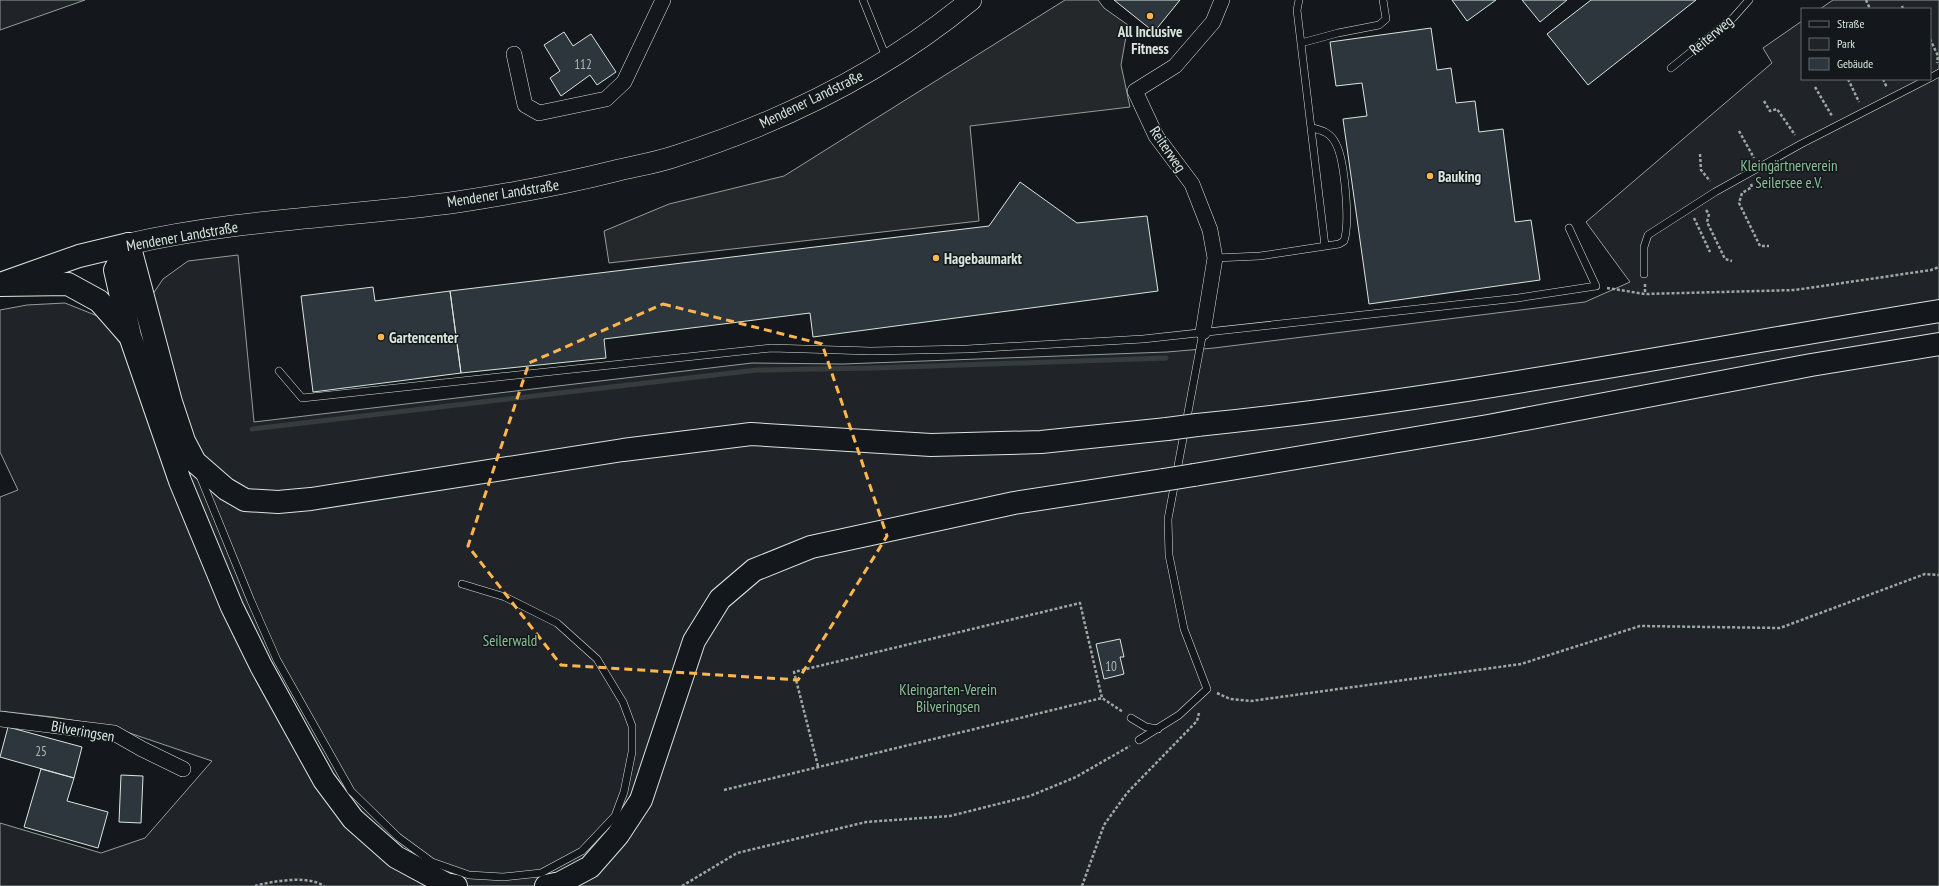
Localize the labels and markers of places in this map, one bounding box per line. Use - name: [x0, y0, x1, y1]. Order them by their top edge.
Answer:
- marker: All Inclusive Fitness: [1145, 11, 1155, 21]
- place label: All Inclusive Fitness: [1117, 22, 1182, 58]
- place label: Bauking: [1438, 167, 1482, 186]
- marker: Bauking: [1425, 171, 1435, 181]
- place label: Hagebaumarkt: [944, 249, 1023, 268]
- marker: Hagebaumarkt: [931, 253, 941, 263]
- place label: Gartencenter: [389, 328, 459, 347]
- marker: Gartencenter: [376, 332, 386, 342]

